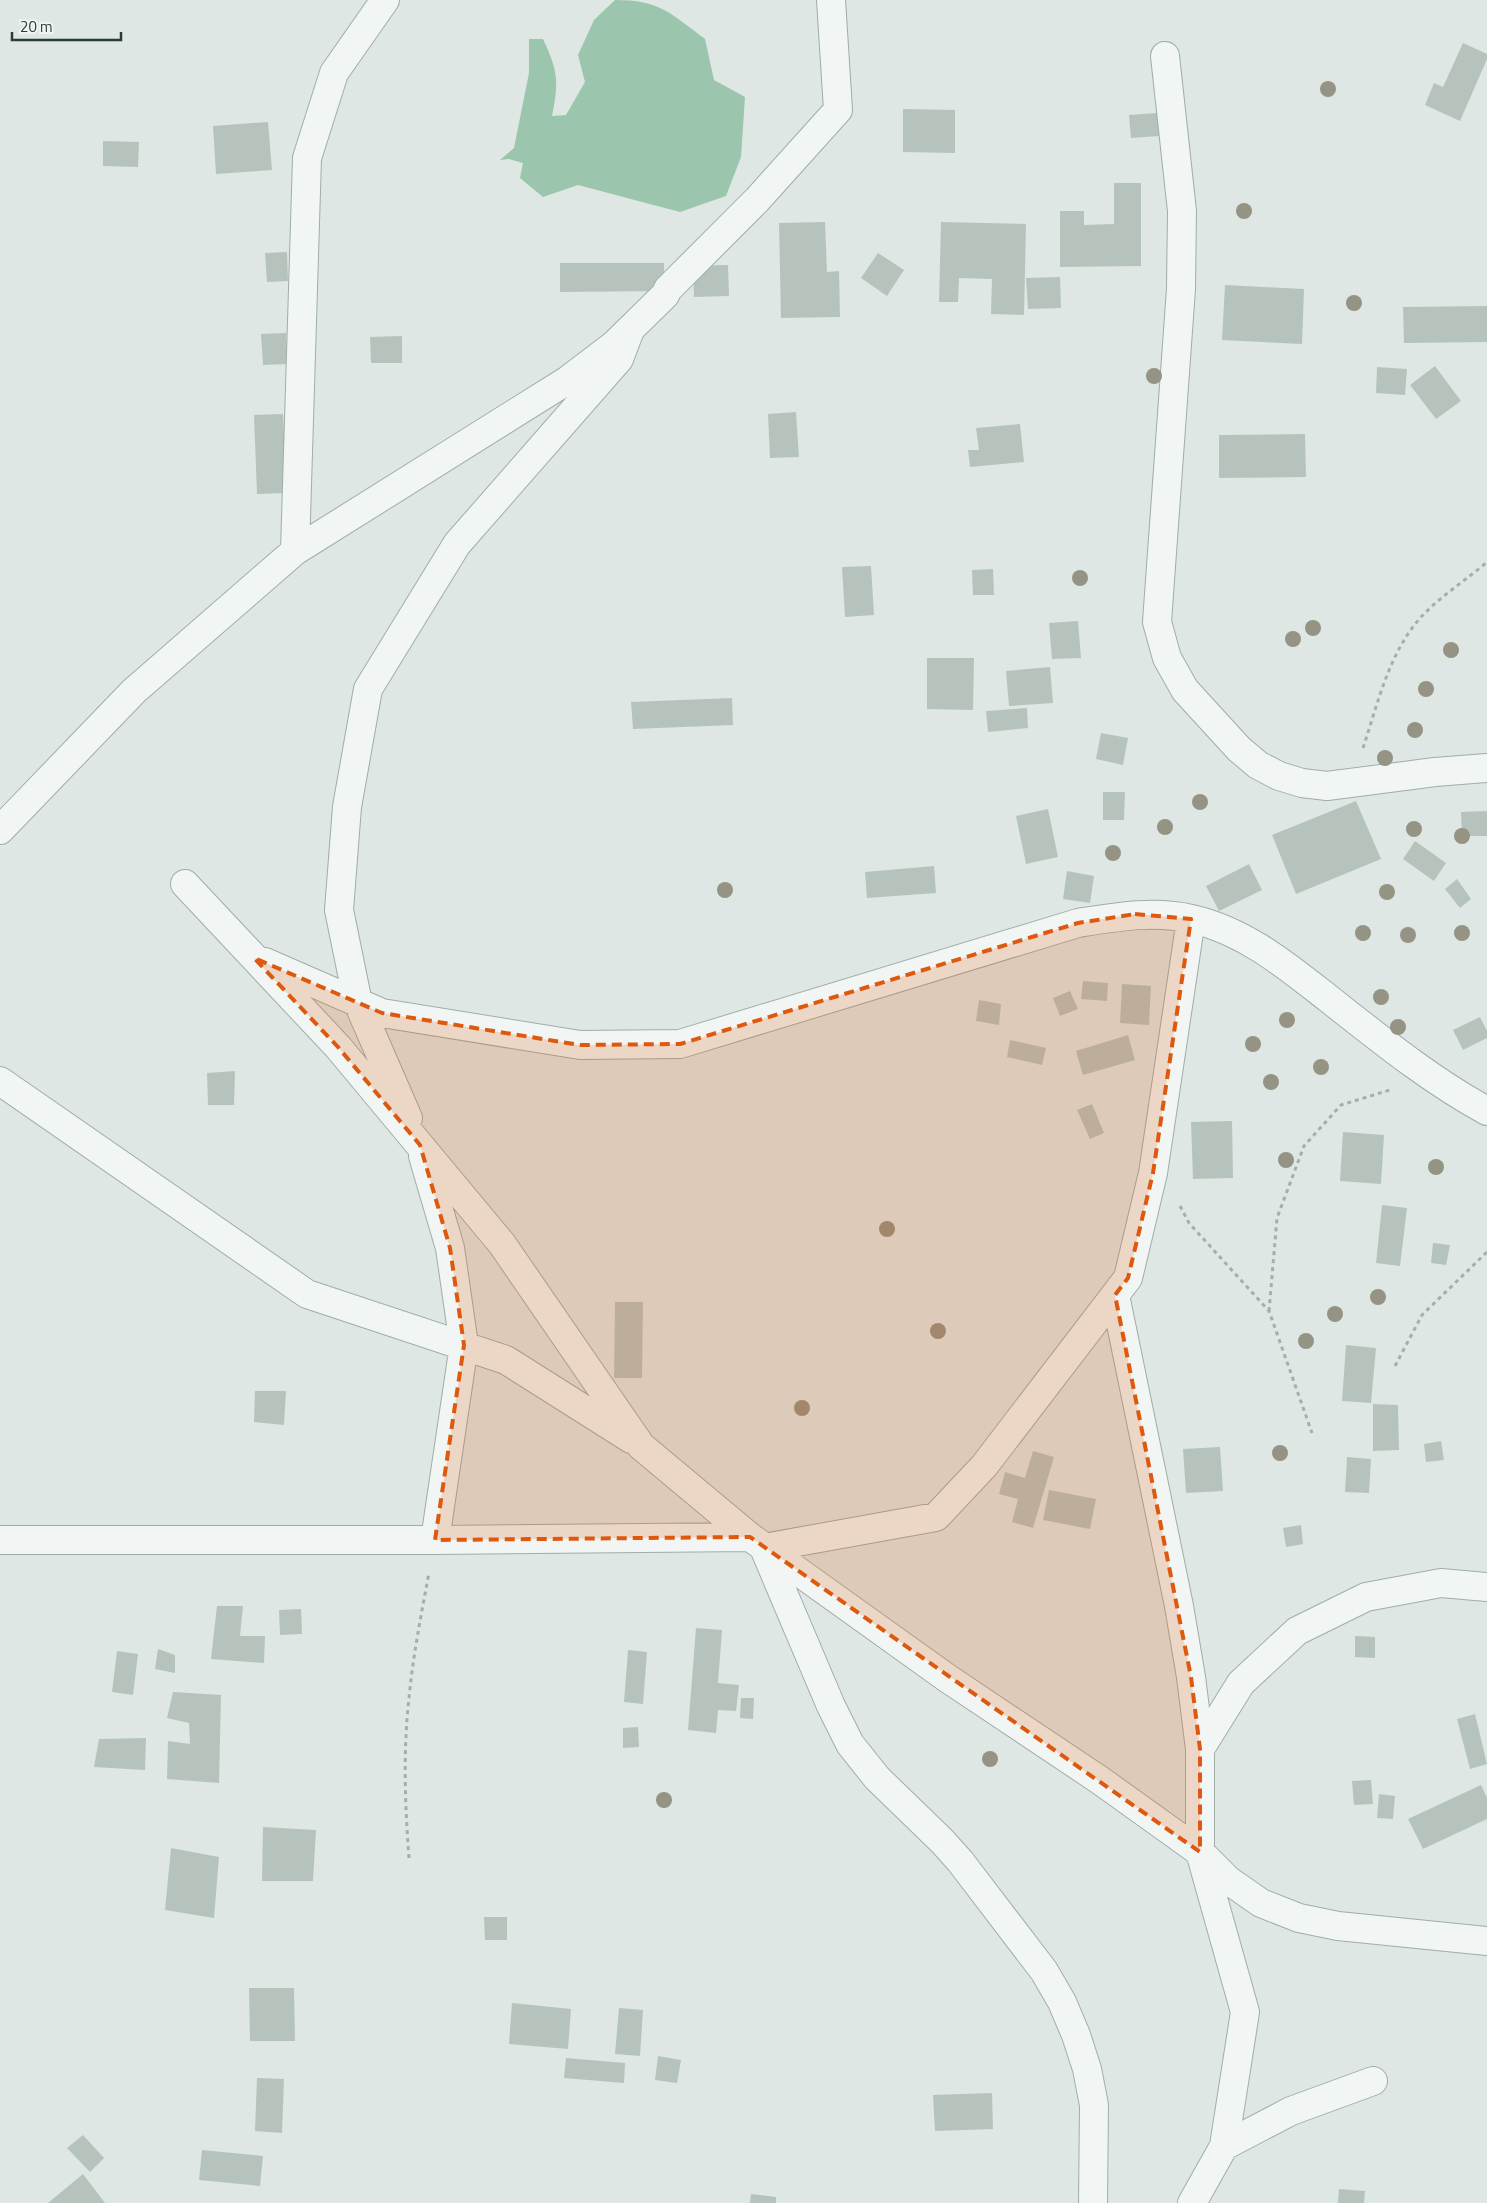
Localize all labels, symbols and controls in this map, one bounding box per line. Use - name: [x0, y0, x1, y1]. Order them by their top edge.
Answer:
- scale bar: [12, 10, 121, 42]
- text: 20 m: [20, 15, 53, 38]

